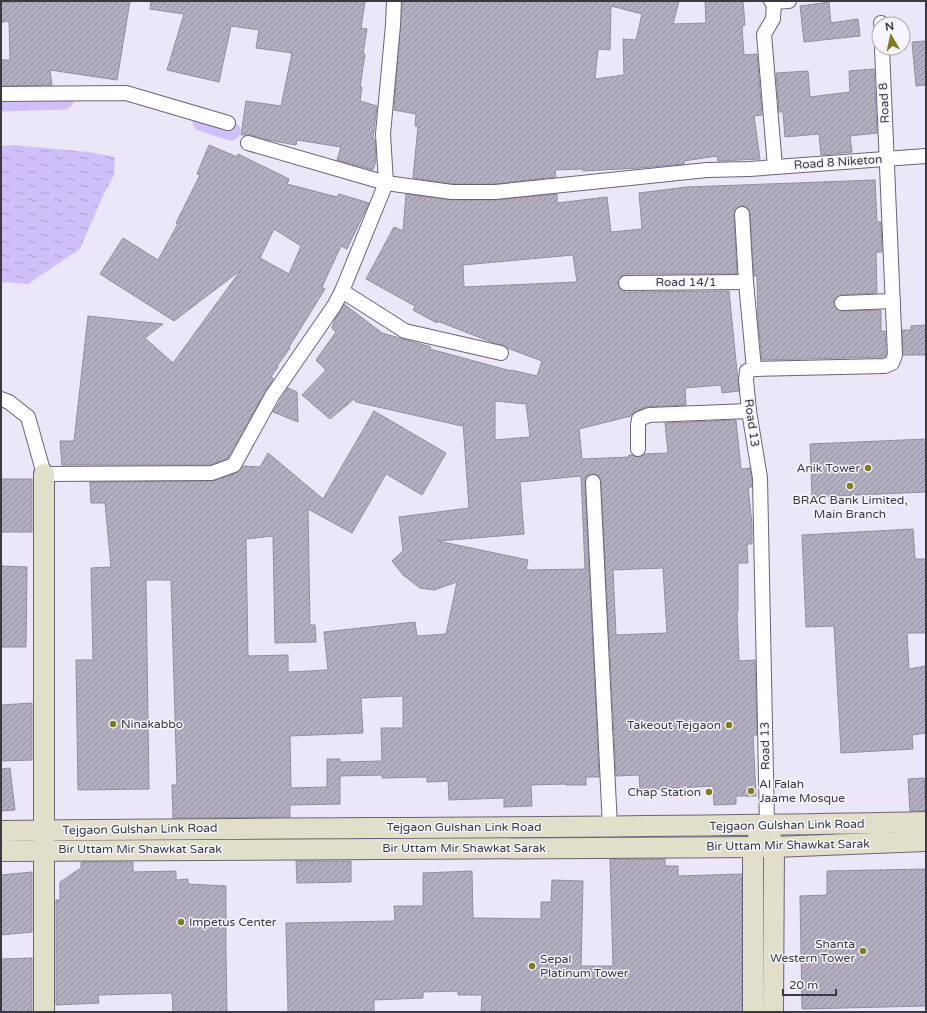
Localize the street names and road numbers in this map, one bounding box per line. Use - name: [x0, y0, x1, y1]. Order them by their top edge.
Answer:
- street label: Road 8: [876, 82, 892, 124]
- street label: Road 8 Niketon: [793, 152, 883, 172]
- street label: Road 14/1: [655, 275, 717, 289]
- street label: Road 13: [742, 398, 762, 448]
- street label: Road 13: [758, 722, 772, 770]
- street label: Tejgaon Gulshan Link Road: [709, 817, 865, 833]
- street label: Tejgaon Gulshan Link Road: [386, 820, 542, 834]
- street label: Tejgaon Gulshan Link Road: [62, 821, 218, 837]
- street label: Bir Uttam Mir Shawkat Sarak: [706, 837, 870, 853]
- street label: Bir Uttam Mir Shawkat Sarak: [382, 841, 546, 855]
- street label: Bir Uttam Mir Shawkat Sarak: [58, 842, 222, 856]

